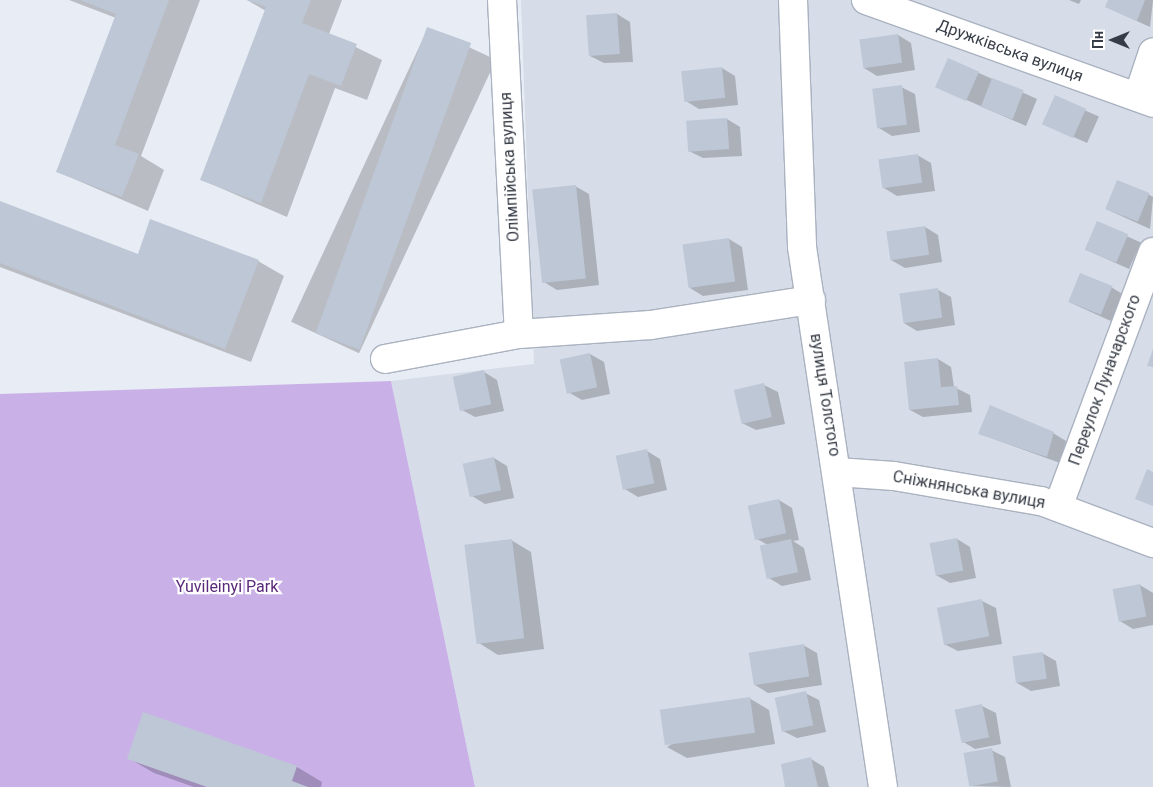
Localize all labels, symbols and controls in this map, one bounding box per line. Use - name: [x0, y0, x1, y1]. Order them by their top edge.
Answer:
- north arrow: [1088, 15, 1138, 65]
- street label: Дружківська вулиця: [934, 16, 1086, 86]
- text: Пн: [1090, 31, 1106, 49]
- street label: Олімпійська вулиця: [496, 92, 524, 242]
- street label: Переулок Луначарского: [1065, 292, 1145, 468]
- street label: вулиця Толстого: [806, 332, 844, 458]
- street label: Сніжнянська вулиця: [891, 467, 1047, 513]
- park label: Yuvileinyi Park: [176, 577, 278, 597]

